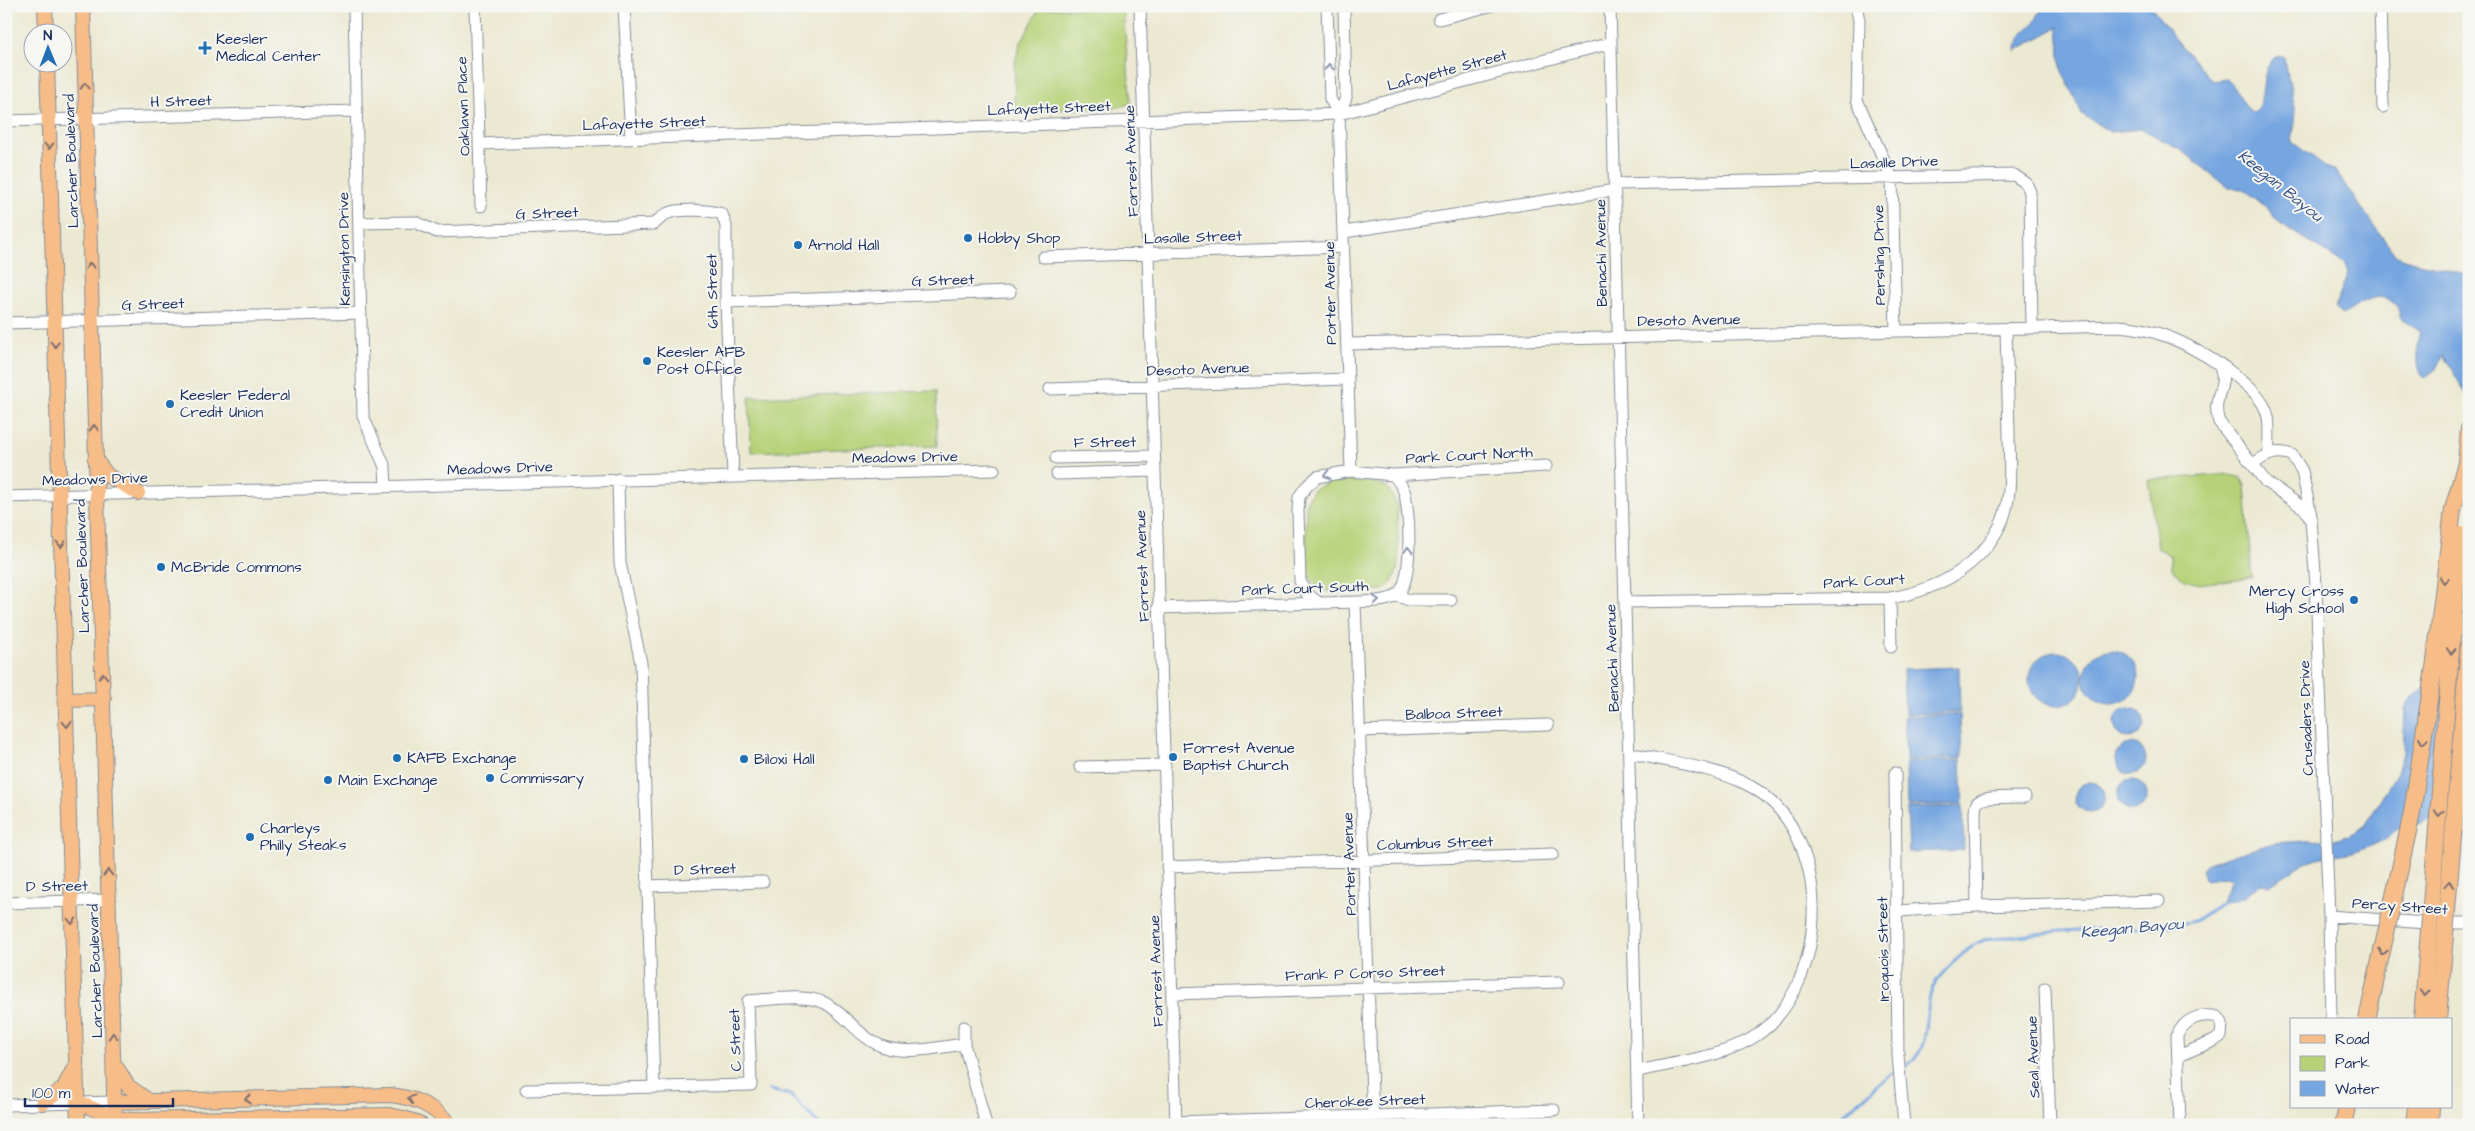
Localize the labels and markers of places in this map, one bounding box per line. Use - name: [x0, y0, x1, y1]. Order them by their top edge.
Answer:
- place label: Keesler Medical Center: [216, 29, 321, 67]
- marker: Keesler Medical Center: [198, 41, 212, 55]
- place label: Hobby Shop: [978, 228, 1060, 250]
- marker: Hobby Shop: [962, 232, 974, 244]
- place label: Arnold Hall: [808, 235, 879, 256]
- marker: Arnold Hall: [792, 239, 804, 251]
- place label: Keesler AFB Post Office: [657, 342, 746, 380]
- marker: Keesler AFB Post Office: [641, 355, 653, 367]
- place label: Keesler Federal Credit Union: [180, 385, 290, 423]
- marker: Keesler Federal Credit Union: [164, 398, 176, 410]
- place label: McBride Commons: [171, 557, 302, 578]
- marker: McBride Commons: [155, 561, 167, 573]
- place label: Mercy Cross High School: [2249, 581, 2344, 620]
- marker: Mercy Cross High School: [2348, 594, 2360, 606]
- place label: Forrest Avenue Baptist Church: [1183, 738, 1295, 776]
- place label: KAFB Exchange: [407, 748, 517, 770]
- place label: Biloxi Hall: [754, 749, 815, 770]
- marker: Forrest Avenue Baptist Church: [1167, 751, 1179, 763]
- marker: KAFB Exchange: [391, 752, 403, 764]
- marker: Biloxi Hall: [738, 753, 750, 765]
- place label: Commissary: [500, 768, 584, 790]
- place label: Main Exchange: [338, 770, 438, 792]
- marker: Commissary: [484, 772, 496, 784]
- marker: Main Exchange: [322, 774, 334, 786]
- place label: Charleys Philly Steaks: [260, 818, 347, 857]
- marker: Charleys Philly Steaks: [244, 831, 256, 843]

